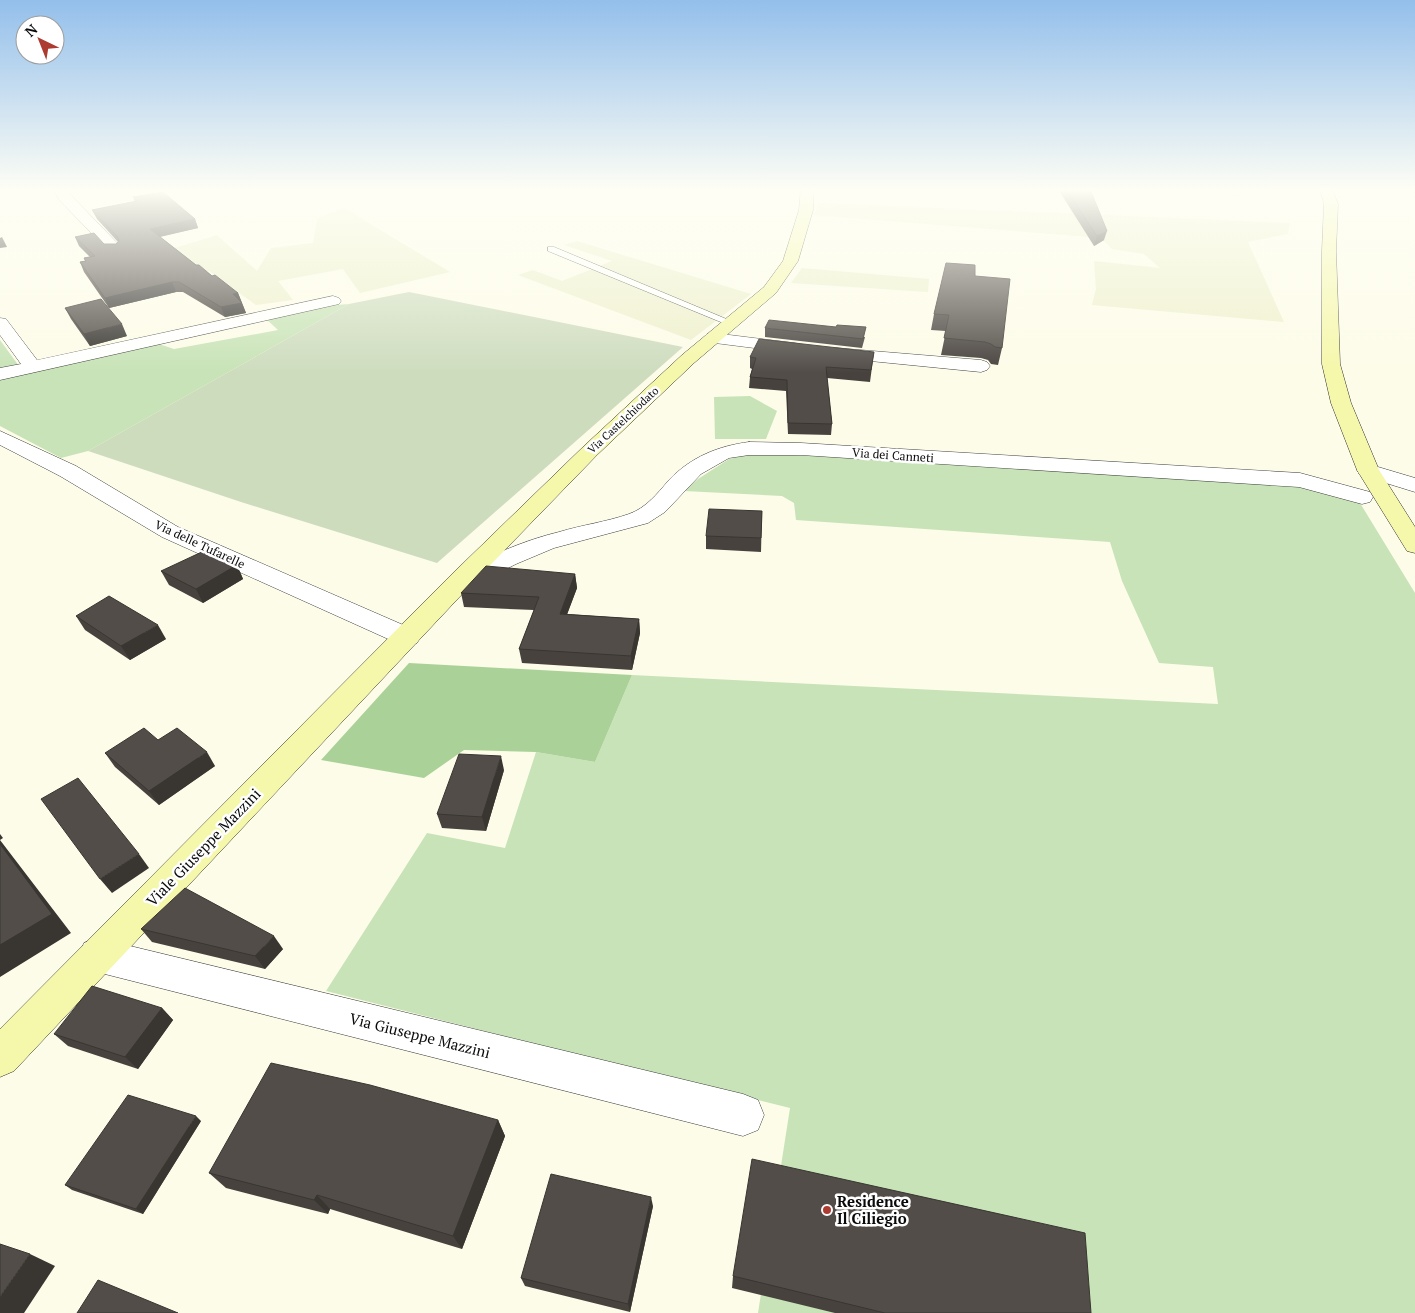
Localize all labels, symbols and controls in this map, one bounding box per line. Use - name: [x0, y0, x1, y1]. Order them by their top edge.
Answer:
- north arrow: [15, 15, 65, 65]
- text: N: [20, 19, 41, 41]
- street label: Via Castelchiodato: [585, 383, 661, 457]
- street label: Via dei Canneti: [851, 445, 935, 465]
- street label: Via delle Tufarelle: [153, 517, 247, 571]
- street label: Viale Giuseppe Mazzini: [141, 784, 265, 910]
- street label: Via Giuseppe Mazzini: [347, 1008, 493, 1062]
- place label: Residence Il Ciliegio: [837, 1191, 909, 1228]
- marker: Residence Il Ciliegio: [821, 1204, 833, 1216]

